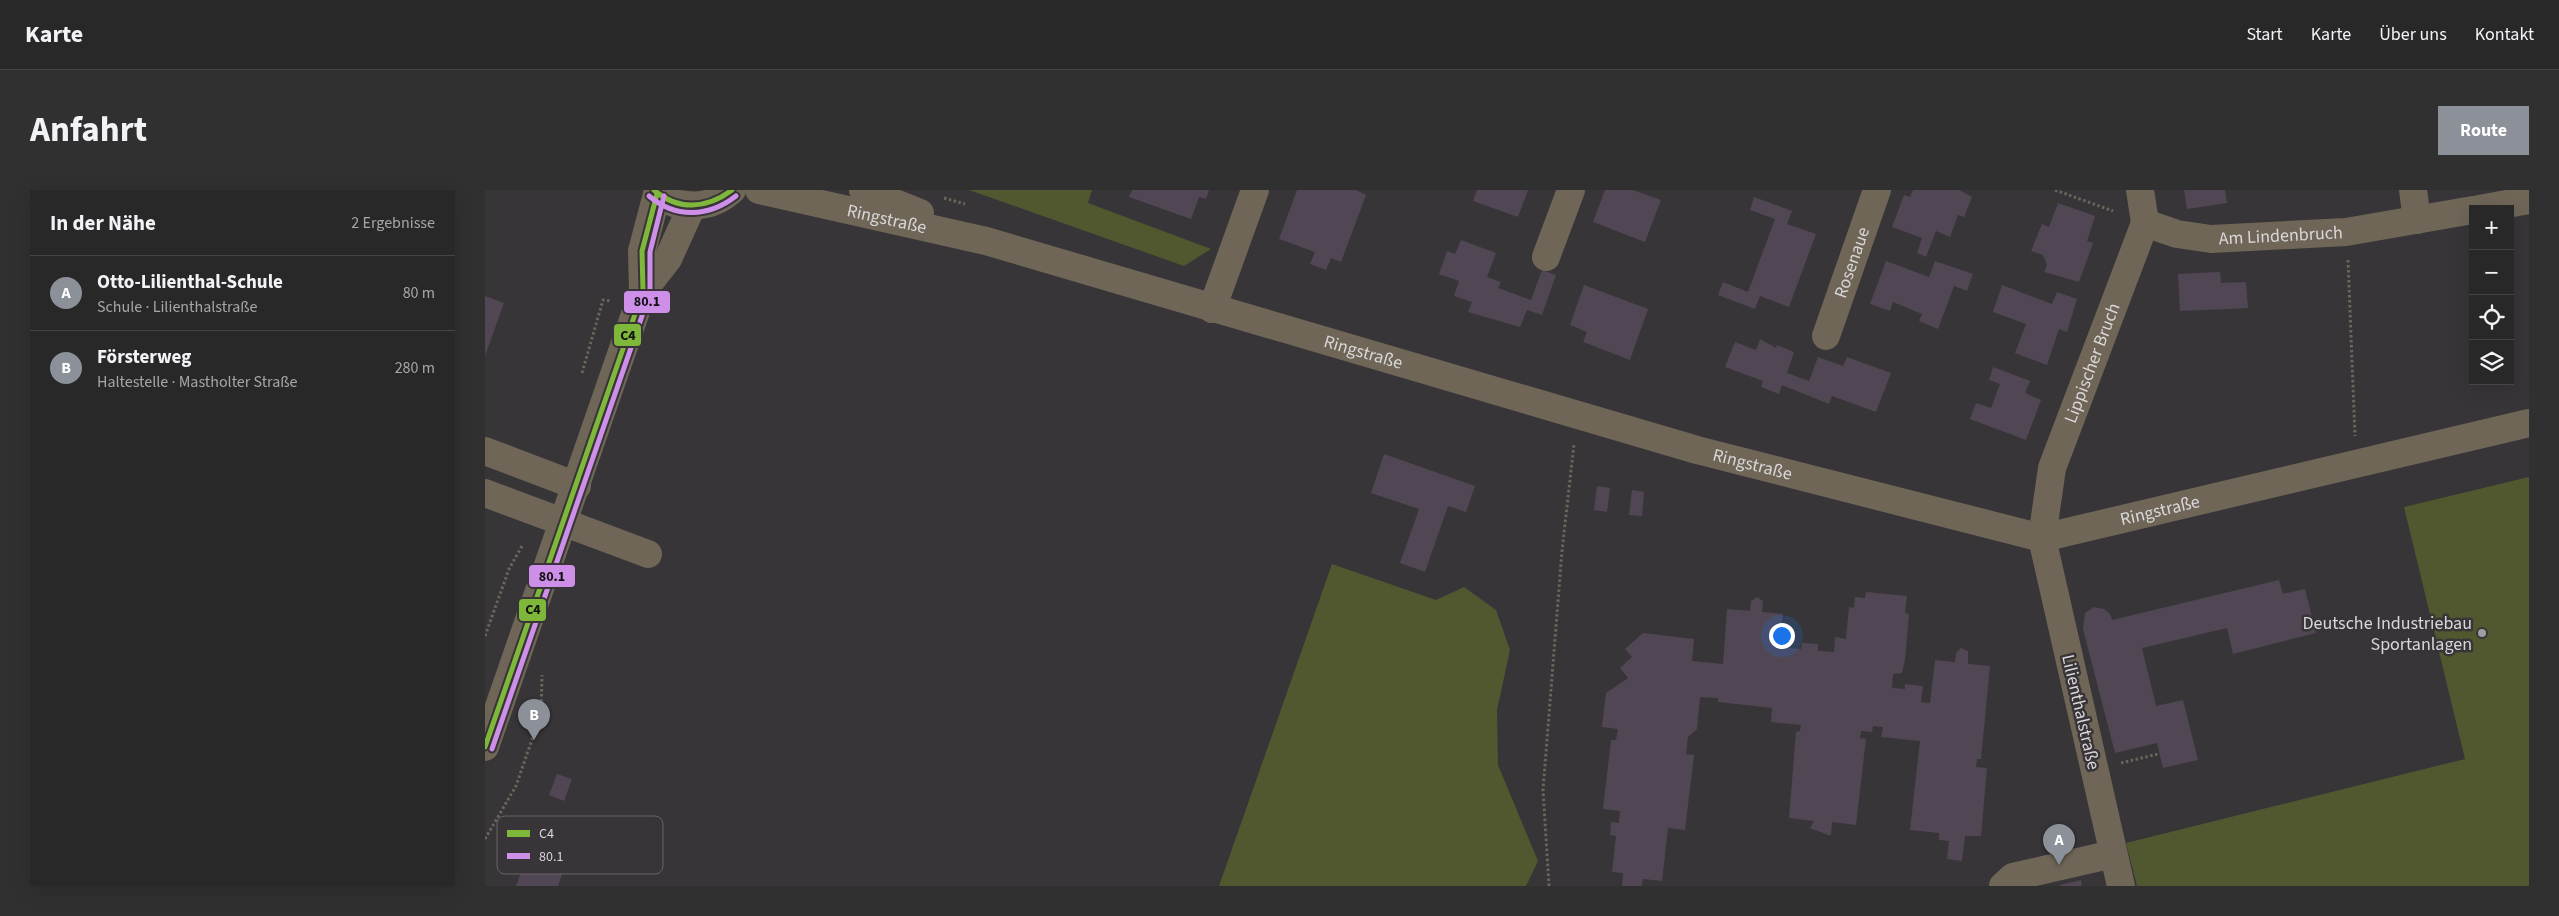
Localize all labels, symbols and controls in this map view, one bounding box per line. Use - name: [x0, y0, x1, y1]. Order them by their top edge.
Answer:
- text: Karte: [25, 17, 83, 52]
- text: Start: [2246, 22, 2283, 47]
- text: Karte: [2311, 22, 2351, 47]
- text: Über uns: [2379, 22, 2447, 47]
- text: Kontakt: [2475, 22, 2534, 47]
- text: Anfahrt: [30, 105, 147, 155]
- button: Route: [2438, 106, 2529, 155]
- street label: Ringstraße: [844, 198, 929, 240]
- map controls: [2469, 205, 2514, 385]
- button: +: [2469, 205, 2514, 250]
- text: In der Nähe: [50, 208, 156, 238]
- text: 2 Ergebnisse: [351, 212, 435, 234]
- street label: Am Lindenbruch: [2218, 220, 2343, 252]
- street label: Rosenaue: [1828, 223, 1876, 302]
- button: −: [2469, 250, 2514, 295]
- text: Otto-Lilienthal-Schule: [97, 269, 283, 296]
- text: A: [61, 282, 71, 304]
- text: 80 m: [403, 282, 435, 304]
- line badge: 80.1: [623, 290, 671, 314]
- text: 80.1: [634, 292, 660, 312]
- button: locate: [2469, 295, 2514, 340]
- text: Schule · Lilienthalstraße: [97, 296, 258, 318]
- street label: Lippischer Bruch: [2058, 299, 2127, 427]
- line badge: C4: [613, 323, 642, 347]
- text: C4: [620, 326, 636, 346]
- street label: Ringstraße: [1321, 329, 1406, 376]
- button: layers: [2469, 340, 2514, 385]
- text: Försterweg: [97, 344, 191, 371]
- text: B: [61, 357, 71, 379]
- text: 280 m: [395, 357, 435, 379]
- text: Haltestelle · Mastholter Straße: [97, 371, 297, 393]
- street label: Ringstraße: [1710, 442, 1795, 487]
- street label: Ringstraße: [2118, 489, 2202, 532]
- line badge: 80.1: [528, 564, 576, 588]
- text: 80.1: [539, 567, 565, 587]
- line badge: C4: [518, 598, 547, 622]
- text: C4: [525, 600, 541, 620]
- place label: Deutsche Industriebau Sportanlagen: [2302, 611, 2472, 657]
- your location: [1769, 623, 1795, 649]
- marker: Deutsche Industriebau Sportanlagen: [2476, 627, 2488, 639]
- street label: Lilienthalstraße: [2055, 652, 2106, 772]
- pin: B: [518, 699, 550, 740]
- legend: [497, 816, 663, 874]
- text: C4: [539, 824, 554, 844]
- pin: A: [2043, 824, 2075, 865]
- text: 80.1: [539, 847, 563, 867]

